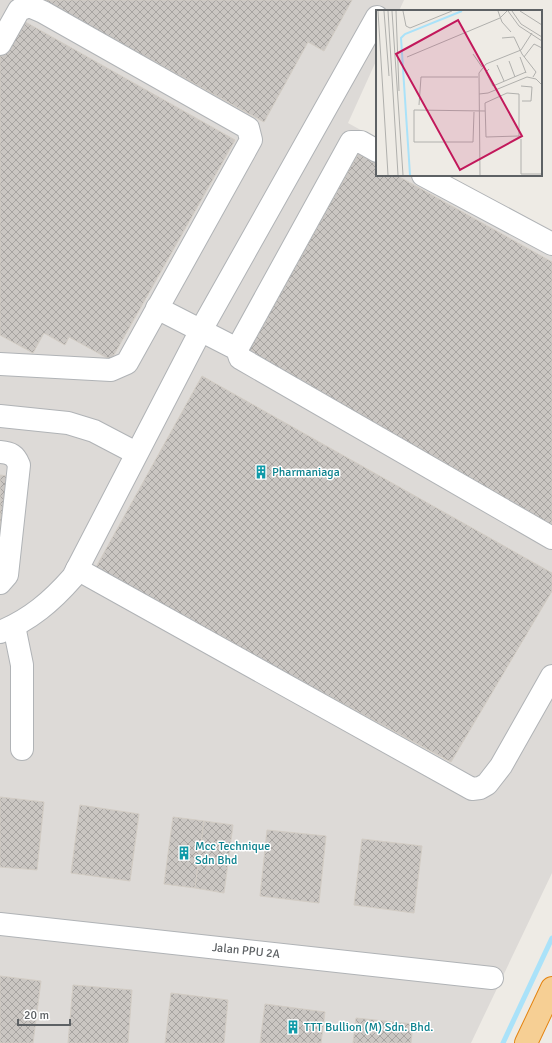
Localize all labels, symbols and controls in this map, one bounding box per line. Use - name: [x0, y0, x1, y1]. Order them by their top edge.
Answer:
- inset map: [376, 10, 542, 176]
- building icon: Pharmaniaga: [253, 464, 269, 480]
- place label: Pharmaniaga: [272, 465, 340, 480]
- place label: Mcc Technique Sdn Bhd: [195, 839, 270, 868]
- building icon: Mcc Technique Sdn Bhd: [176, 845, 192, 861]
- street label: Jalan PPU 2A: [211, 940, 281, 962]
- scale bar: [18, 1001, 70, 1027]
- text: 20 m: [24, 1008, 49, 1023]
- building icon: TTT Bullion (M) Sdn. Bhd.: [285, 1019, 301, 1035]
- place label: TTT Bullion (M) Sdn. Bhd.: [304, 1020, 433, 1035]

